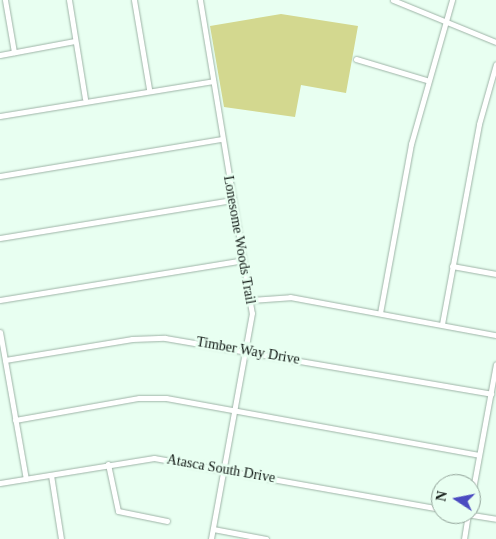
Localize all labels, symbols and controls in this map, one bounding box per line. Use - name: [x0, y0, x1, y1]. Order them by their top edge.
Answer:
- street label: Lonesome Woods Trail: [219, 174, 259, 306]
- street label: Timber Way Drive: [195, 334, 301, 368]
- street label: Atasca South Drive: [166, 451, 276, 487]
- north arrow: [431, 474, 481, 524]
- text: N: [433, 490, 450, 503]

